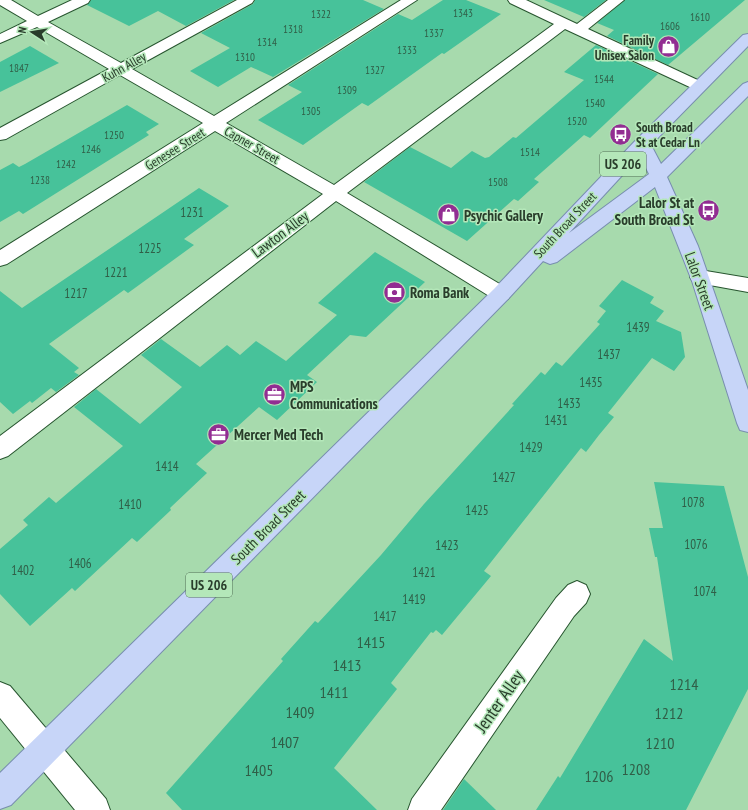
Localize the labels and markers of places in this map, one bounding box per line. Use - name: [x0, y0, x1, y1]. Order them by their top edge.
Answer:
- place label: Family Unisex Salon: [595, 32, 655, 64]
- shop icon: Family Unisex Salon: [656, 34, 682, 60]
- place label: South Broad St at Cedar Ln: [636, 119, 700, 151]
- bus stop icon: South Broad St at Cedar Ln: [607, 121, 633, 147]
- place label: Lalor St at South Broad St: [615, 193, 695, 229]
- bus stop icon: Lalor St at South Broad St: [696, 198, 722, 224]
- shop icon: Psychic Gallery: [435, 202, 461, 228]
- place label: Psychic Gallery: [464, 206, 544, 225]
- bank icon: Roma Bank: [381, 279, 407, 305]
- place label: Roma Bank: [410, 283, 470, 302]
- place label: MPS Communications: [290, 377, 378, 413]
- office icon: MPS Communications: [262, 382, 288, 408]
- office icon: Mercer Med Tech: [205, 421, 231, 447]
- place label: Mercer Med Tech: [234, 425, 324, 444]

